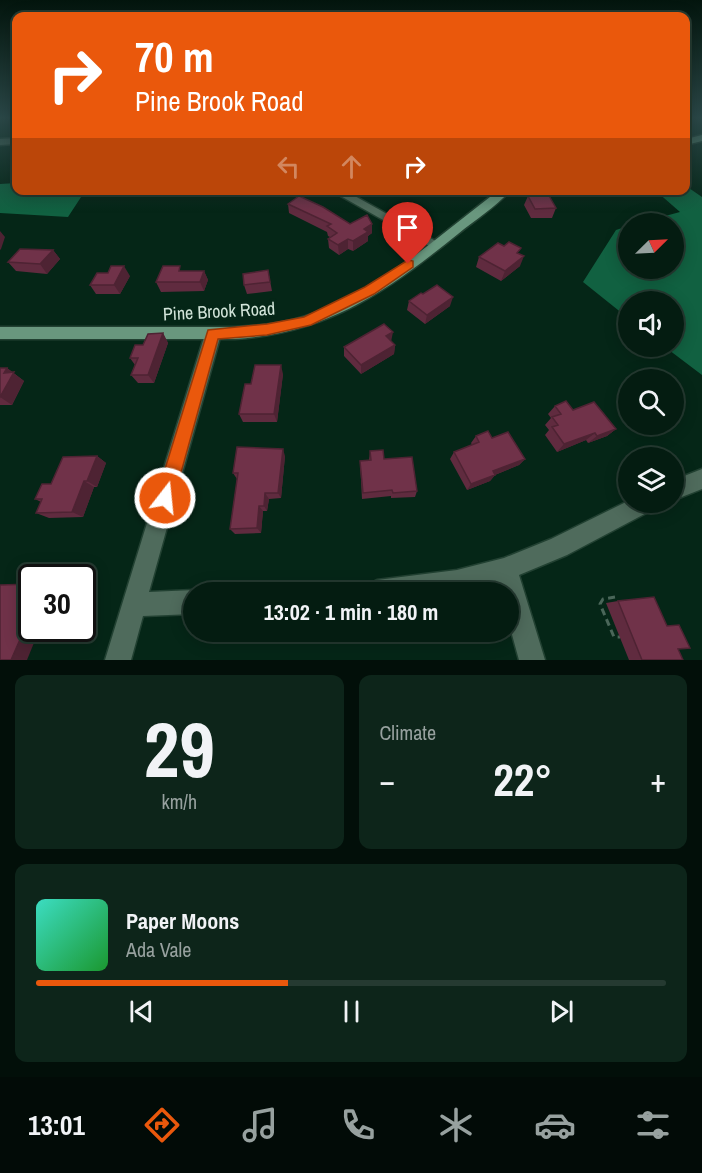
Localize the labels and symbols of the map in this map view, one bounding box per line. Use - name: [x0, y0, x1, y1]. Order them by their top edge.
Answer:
- pin: [382, 202, 433, 264]
- north arrow: [618, 213, 684, 279]
- street label: Pine Brook Road: [162, 296, 276, 326]
- position arrow: [133, 466, 197, 530]
- speed limit sign: 30: [18, 564, 96, 642]

